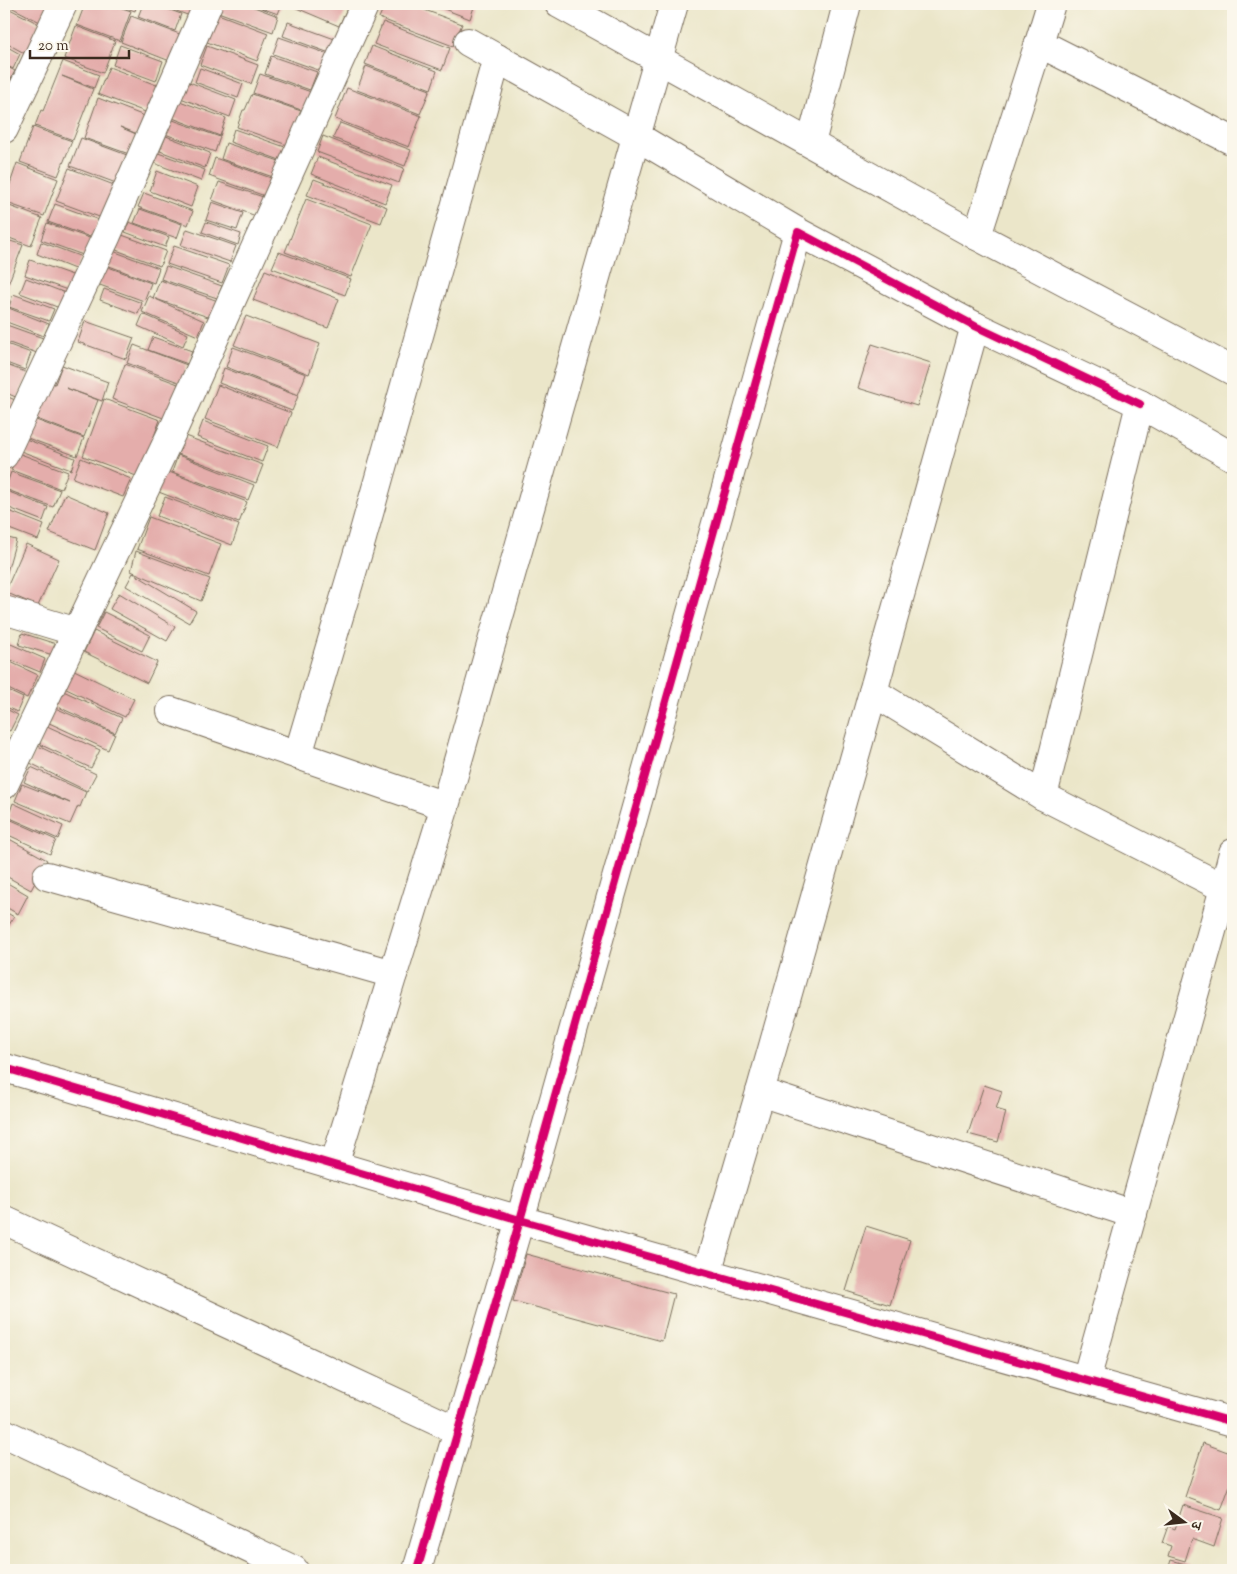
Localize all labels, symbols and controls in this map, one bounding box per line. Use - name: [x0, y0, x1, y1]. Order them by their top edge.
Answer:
- scale bar: [30, 28, 129, 60]
- text: 20 m: [38, 36, 69, 57]
- north arrow: [1160, 1496, 1210, 1546]
- text: उ: [1184, 1518, 1205, 1532]

